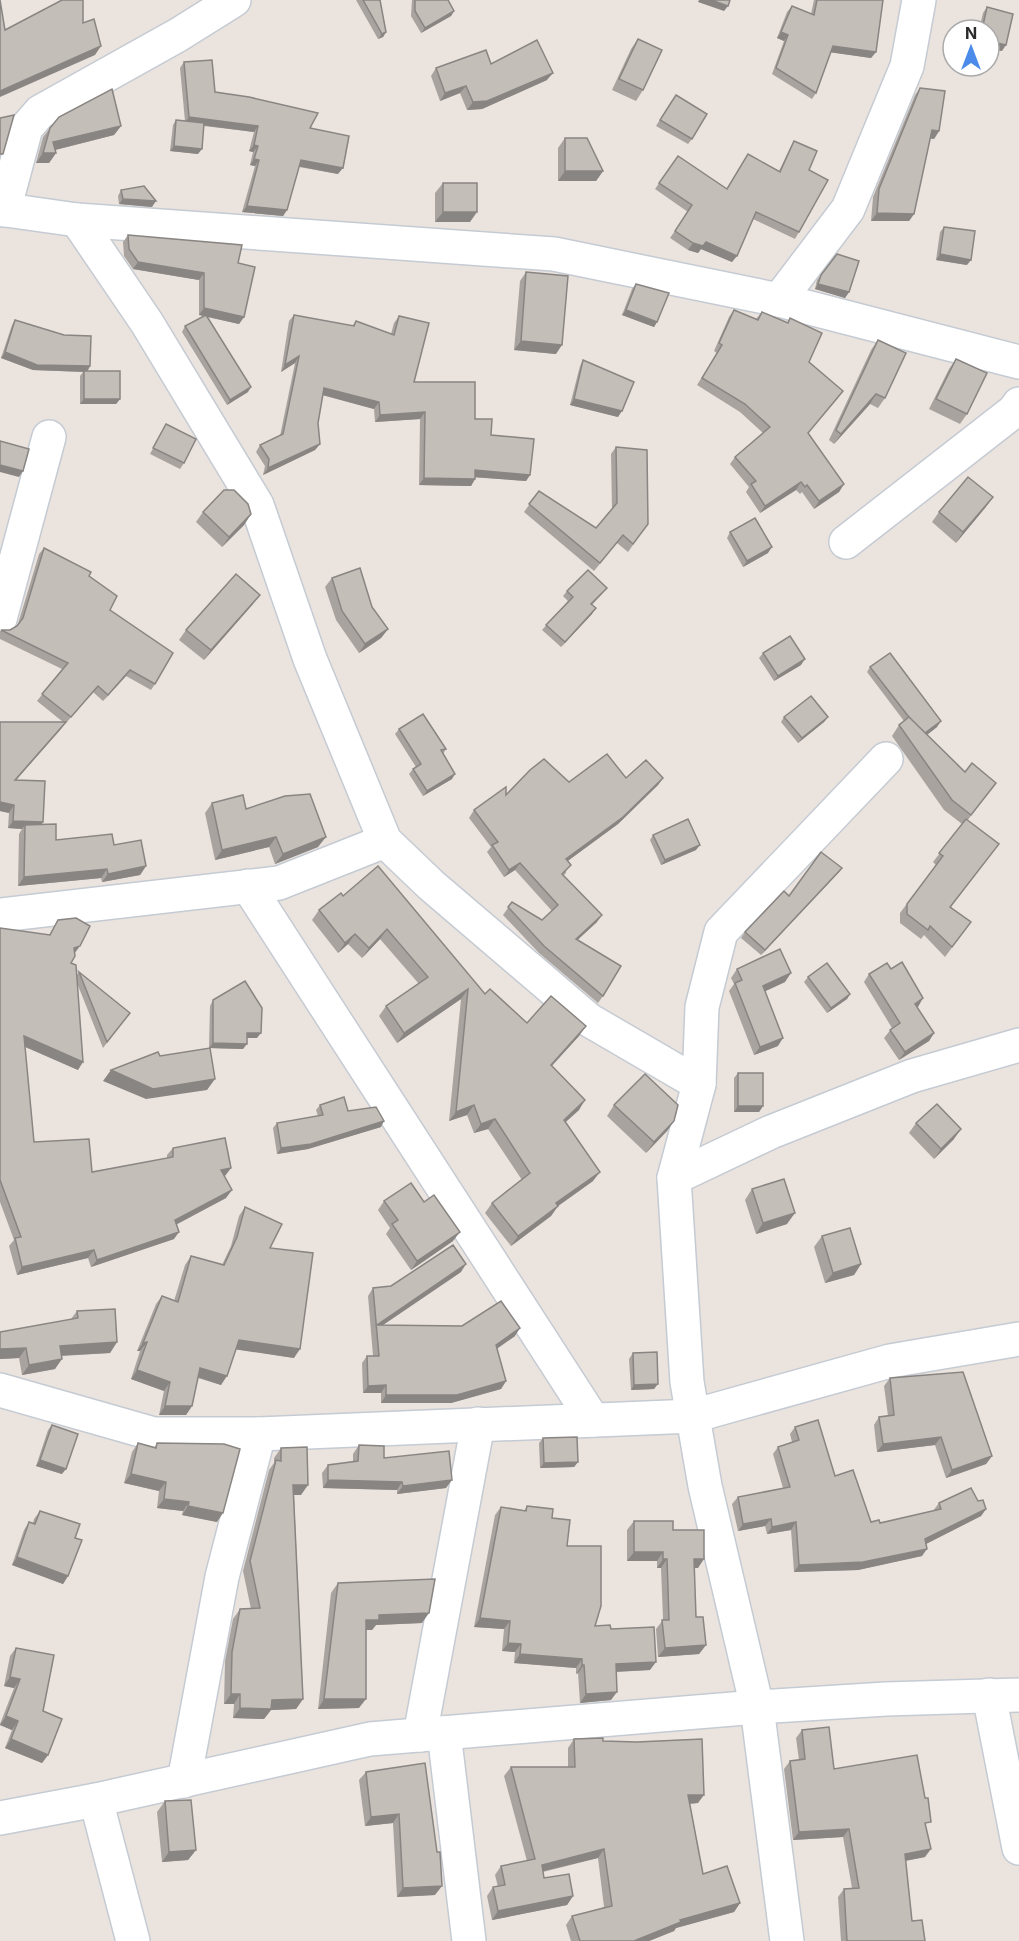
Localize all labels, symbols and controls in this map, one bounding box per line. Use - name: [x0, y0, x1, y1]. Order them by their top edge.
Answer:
- north arrow: [941, 18, 1001, 78]
- text: N: [965, 23, 977, 43]

